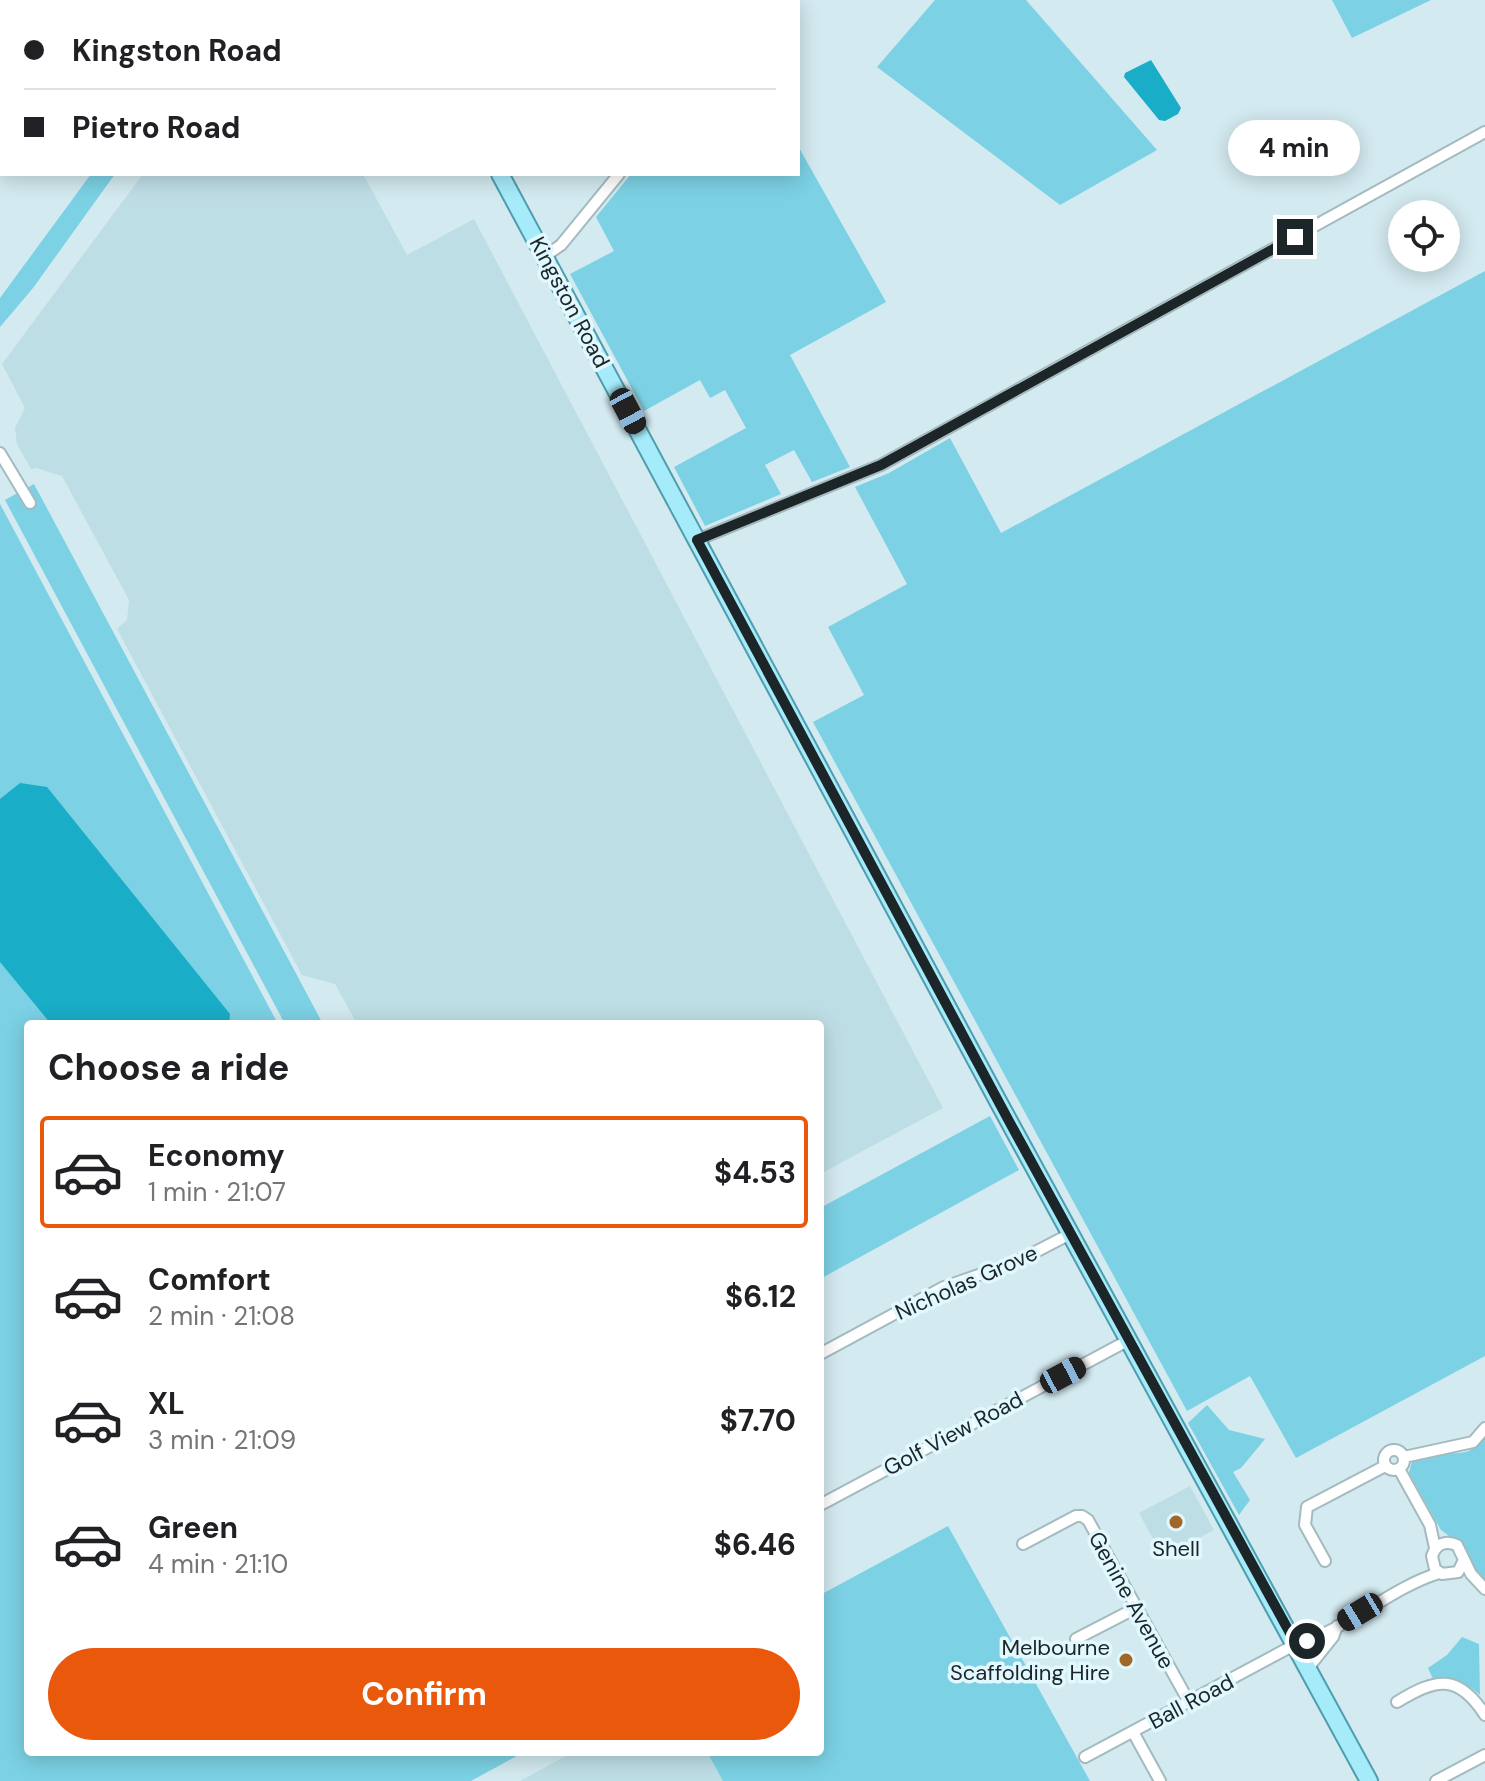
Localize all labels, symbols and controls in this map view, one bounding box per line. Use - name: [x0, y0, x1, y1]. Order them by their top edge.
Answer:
- text: Kingston Road: [72, 31, 282, 70]
- text: Pietro Road: [72, 108, 240, 147]
- callout: 4 min: [1229, 121, 1361, 177]
- text: 4 min: [1259, 131, 1329, 165]
- map controls: [1388, 200, 1460, 272]
- button: locate: [1388, 200, 1460, 272]
- route end: [1277, 219, 1313, 255]
- street label: Kingston Road: [523, 232, 616, 373]
- car: [606, 384, 650, 438]
- text: Choose a ride: [48, 1044, 289, 1091]
- icon: car: [52, 1136, 124, 1208]
- text: Economy: [148, 1136, 285, 1175]
- text: $4.53: [714, 1153, 796, 1192]
- text: 1 min · 21:07: [148, 1175, 286, 1209]
- street label: Nicholas Grove: [890, 1238, 1042, 1327]
- icon: car: [52, 1260, 124, 1332]
- text: Comfort: [148, 1260, 271, 1299]
- text: $6.12: [725, 1277, 796, 1316]
- text: 2 min · 21:08: [148, 1299, 295, 1333]
- car: [1036, 1353, 1090, 1397]
- icon: car: [52, 1384, 124, 1456]
- text: XL: [148, 1384, 185, 1423]
- street label: Golf View Road: [878, 1385, 1028, 1482]
- text: $7.70: [720, 1401, 796, 1440]
- text: 3 min · 21:09: [148, 1423, 296, 1457]
- icon: car: [52, 1508, 124, 1580]
- text: Green: [148, 1508, 238, 1547]
- marker: Shell: [1167, 1513, 1185, 1531]
- text: $6.46: [714, 1525, 796, 1564]
- street label: Genine Avenue: [1082, 1526, 1181, 1674]
- place label: Shell: [1152, 1534, 1200, 1563]
- text: 4 min · 21:10: [148, 1547, 288, 1581]
- car: [1333, 1589, 1387, 1635]
- route start: [1289, 1623, 1325, 1659]
- place label: Melbourne Scaffolding Hire: [950, 1633, 1110, 1687]
- button: Confirm: [48, 1648, 800, 1740]
- marker: Melbourne Scaffolding Hire: [1117, 1651, 1135, 1669]
- street label: Ball Road: [1144, 1667, 1239, 1736]

